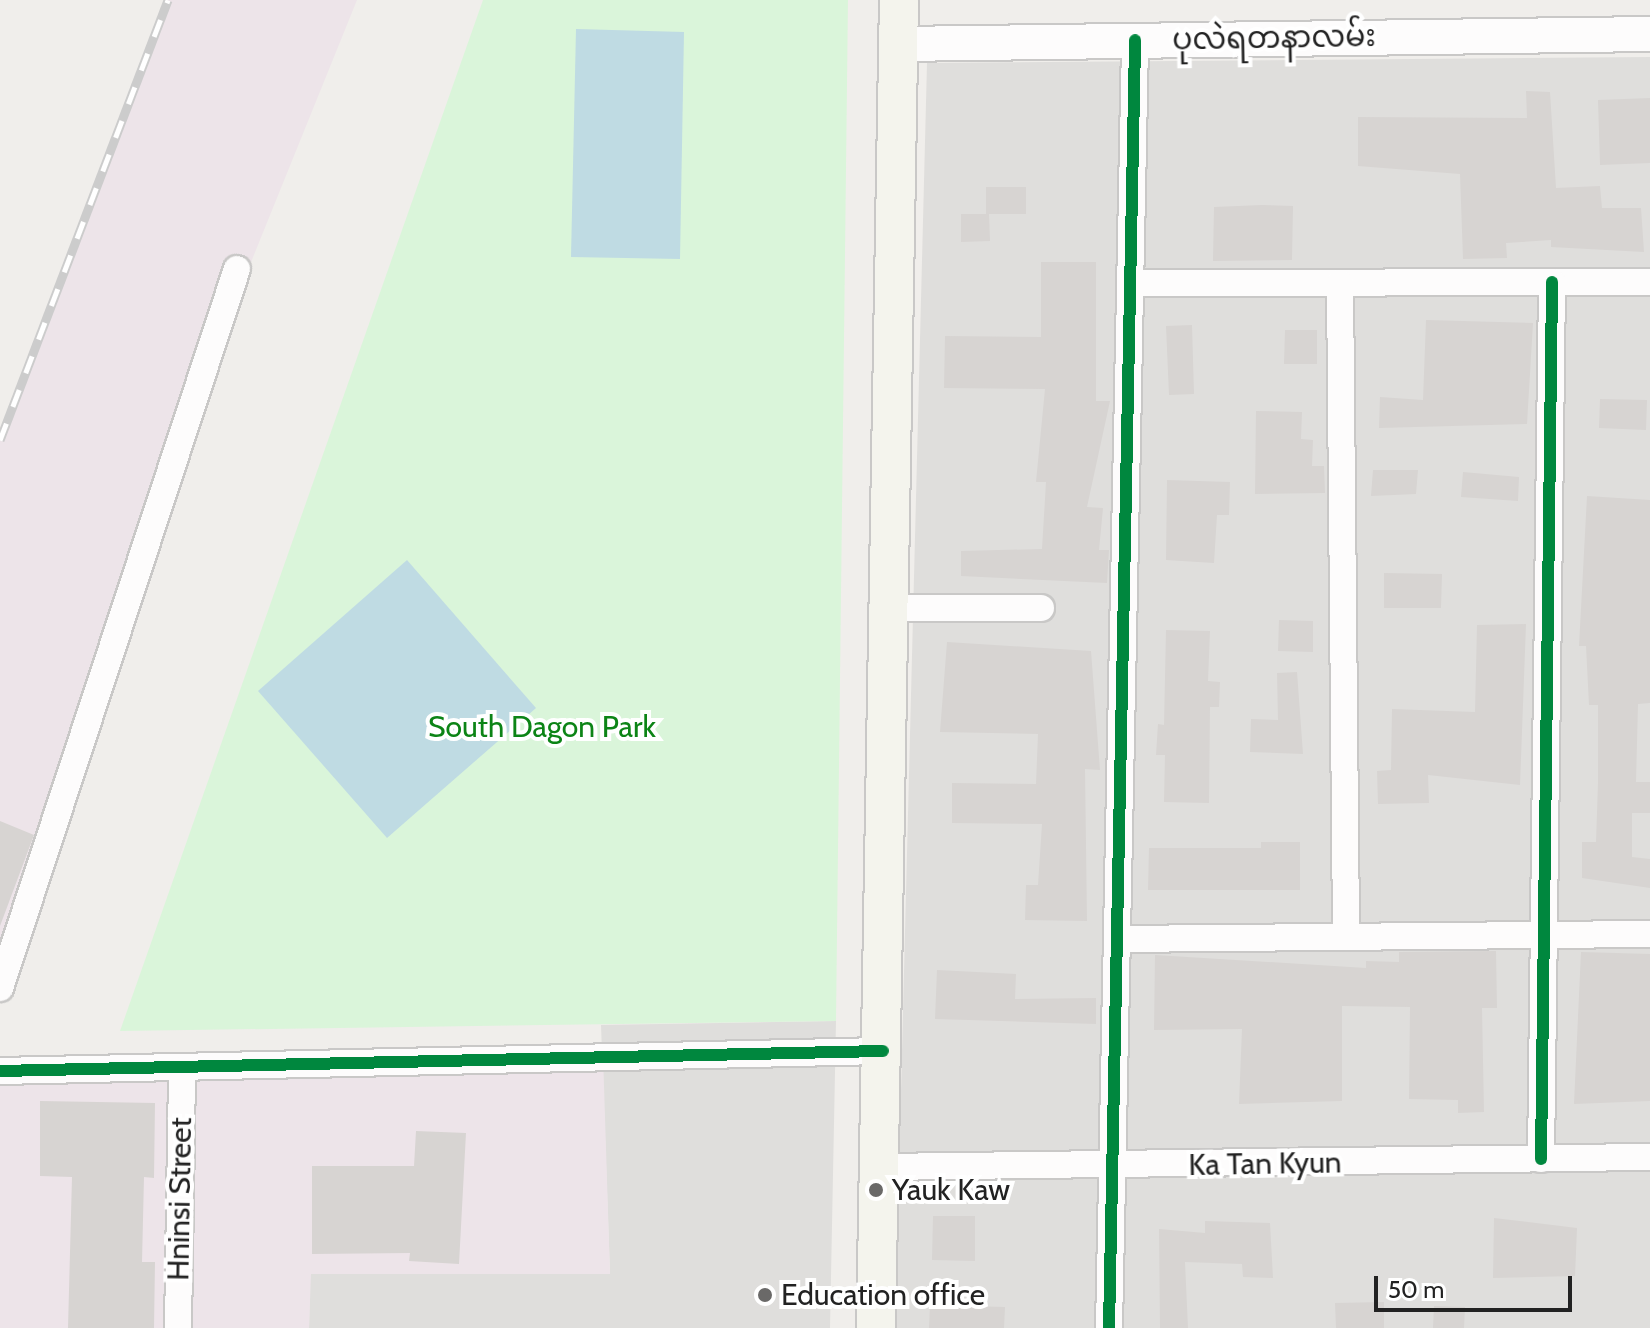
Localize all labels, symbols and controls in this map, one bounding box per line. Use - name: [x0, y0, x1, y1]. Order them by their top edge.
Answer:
- street label: ပုလဲရတနာလမ်း: [1172, 18, 1376, 58]
- park label: South Dagon Park: [428, 709, 656, 745]
- street label: Hninsi Street: [161, 1117, 199, 1281]
- street label: Ka Tan Kyun: [1188, 1145, 1342, 1183]
- place label: Yauk Kaw: [892, 1172, 1010, 1208]
- marker: Yauk Kaw: [867, 1181, 885, 1199]
- scale bar: [1378, 1260, 1576, 1310]
- text: 50 m: [1388, 1275, 1444, 1304]
- place label: Education office: [781, 1277, 985, 1313]
- marker: Education office: [756, 1286, 774, 1304]

